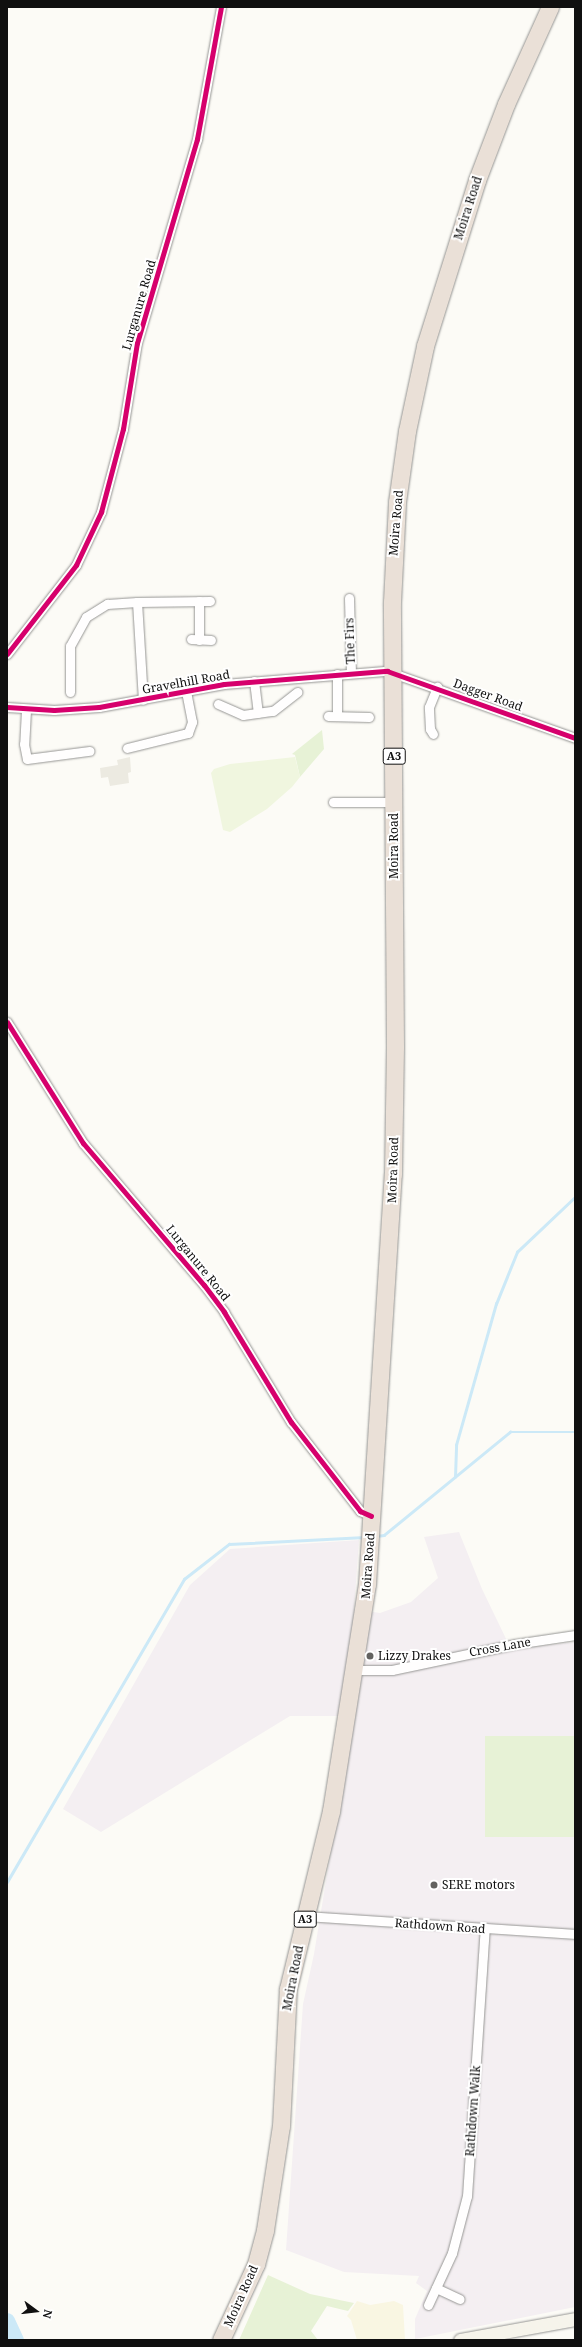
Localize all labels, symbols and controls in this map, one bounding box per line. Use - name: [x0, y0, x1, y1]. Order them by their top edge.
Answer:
- street label: Moira Road: [451, 174, 485, 242]
- street label: Lurganure Road: [119, 258, 159, 352]
- street label: Moira Road: [386, 489, 406, 557]
- street label: The Firs: [342, 618, 358, 664]
- street label: Gravelhill Road: [141, 667, 231, 697]
- street label: Dagger Road: [451, 676, 525, 714]
- road number: A3: [382, 747, 406, 765]
- street label: Moira Road: [387, 813, 401, 879]
- street label: Moira Road: [385, 1137, 401, 1203]
- street label: Lurganure Road: [163, 1222, 233, 1304]
- street label: Moira Road: [359, 1532, 377, 1600]
- street label: Cross Lane: [468, 1635, 532, 1659]
- place label: Lizzy Drakes: [378, 1649, 451, 1663]
- marker: Lizzy Drakes: [365, 1651, 375, 1661]
- place label: SERE motors: [442, 1878, 515, 1892]
- marker: SERE motors: [429, 1880, 439, 1890]
- road number: A3: [293, 1910, 317, 1928]
- street label: Rathdown Road: [394, 1916, 486, 1936]
- street label: Moira Road: [280, 1944, 306, 2012]
- street label: Rathdown Walk: [463, 2065, 483, 2157]
- street label: Moira Road: [221, 2263, 261, 2329]
- north arrow: [16, 2291, 56, 2331]
- text: N: [40, 2308, 56, 2320]

